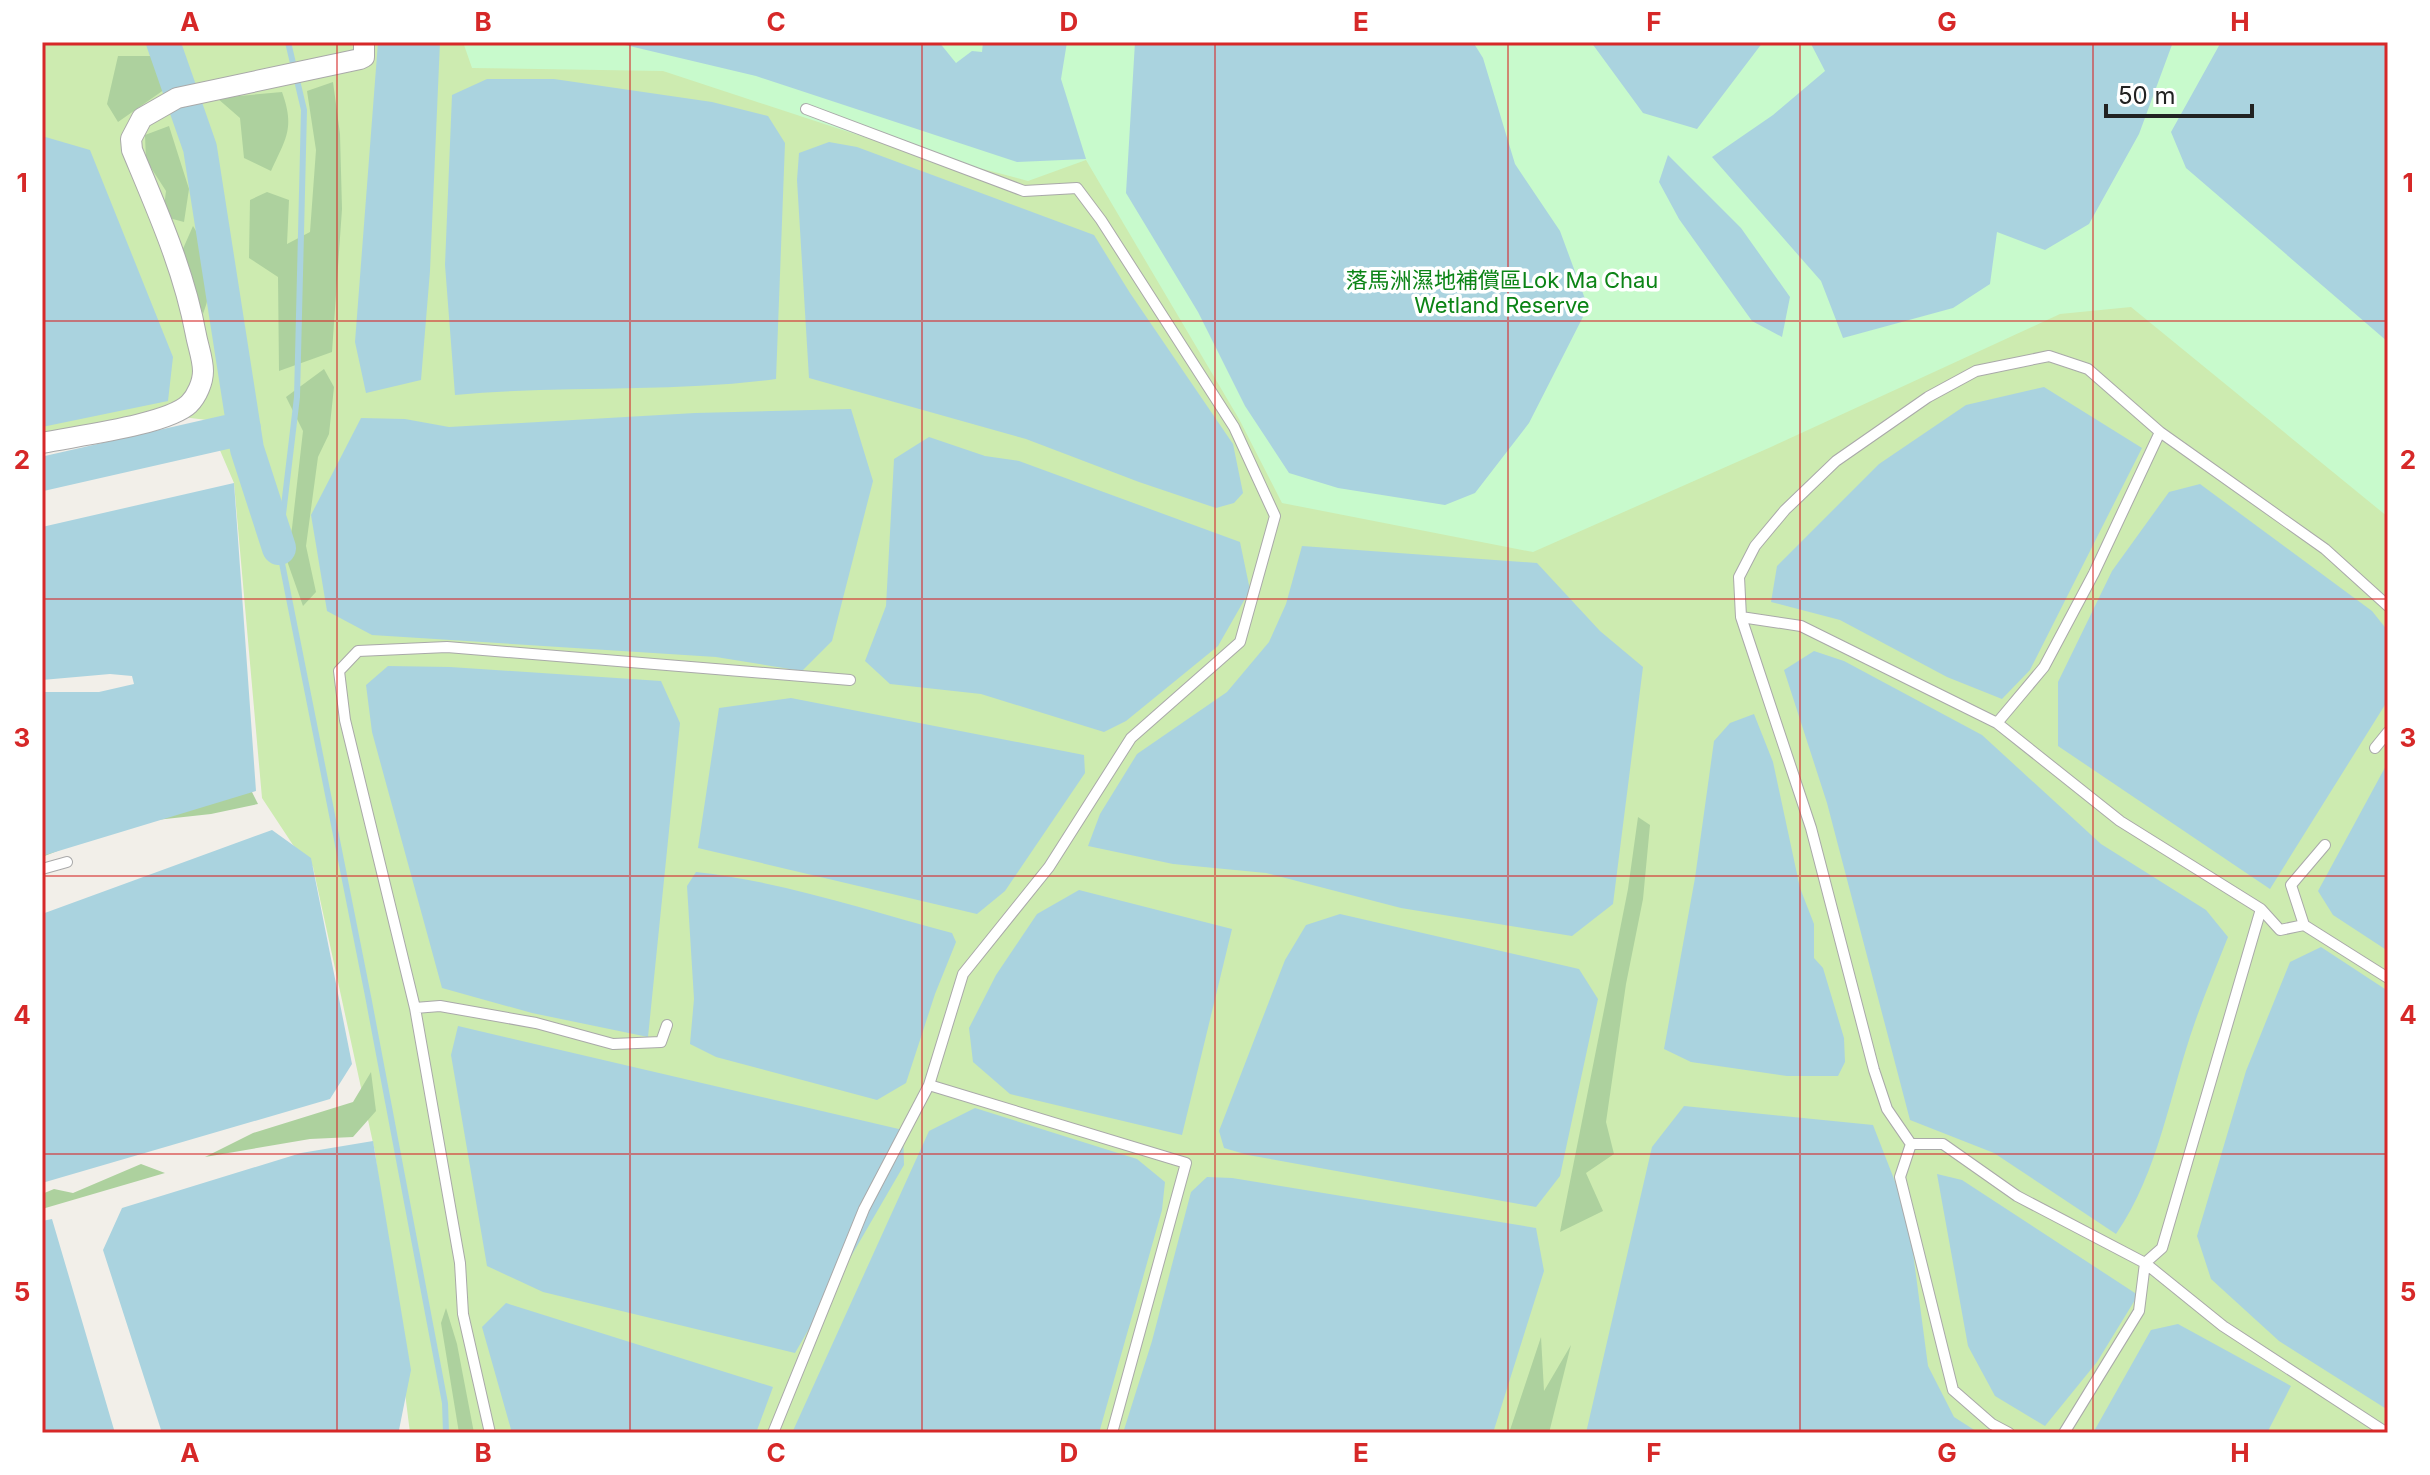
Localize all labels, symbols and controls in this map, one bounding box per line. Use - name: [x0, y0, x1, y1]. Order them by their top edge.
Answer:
- text: A: [180, 6, 200, 37]
- text: B: [474, 6, 492, 37]
- text: C: [766, 6, 786, 37]
- text: D: [1060, 6, 1078, 37]
- text: E: [1353, 6, 1369, 37]
- text: F: [1646, 6, 1662, 37]
- text: G: [1937, 6, 1957, 37]
- text: H: [2230, 6, 2250, 37]
- scale bar: [2106, 68, 2252, 118]
- text: 50 m: [2118, 81, 2176, 110]
- text: 1: [16, 167, 28, 198]
- text: 1: [2402, 167, 2414, 198]
- park label: 落馬洲濕地補償區Lok Ma Chau Wetland Reserve: [1346, 267, 1658, 318]
- text: 2: [14, 444, 30, 475]
- text: 2: [2400, 444, 2416, 475]
- text: 3: [14, 722, 30, 753]
- text: 3: [2400, 722, 2416, 753]
- text: 4: [13, 999, 31, 1030]
- text: 4: [2399, 999, 2417, 1030]
- text: 5: [14, 1276, 30, 1307]
- text: 5: [2400, 1276, 2416, 1307]
- text: A: [180, 1437, 200, 1468]
- text: B: [474, 1437, 492, 1468]
- text: C: [766, 1437, 786, 1468]
- text: D: [1060, 1437, 1078, 1468]
- text: E: [1353, 1437, 1369, 1468]
- text: F: [1646, 1437, 1662, 1468]
- text: G: [1937, 1437, 1957, 1468]
- text: H: [2230, 1437, 2250, 1468]

